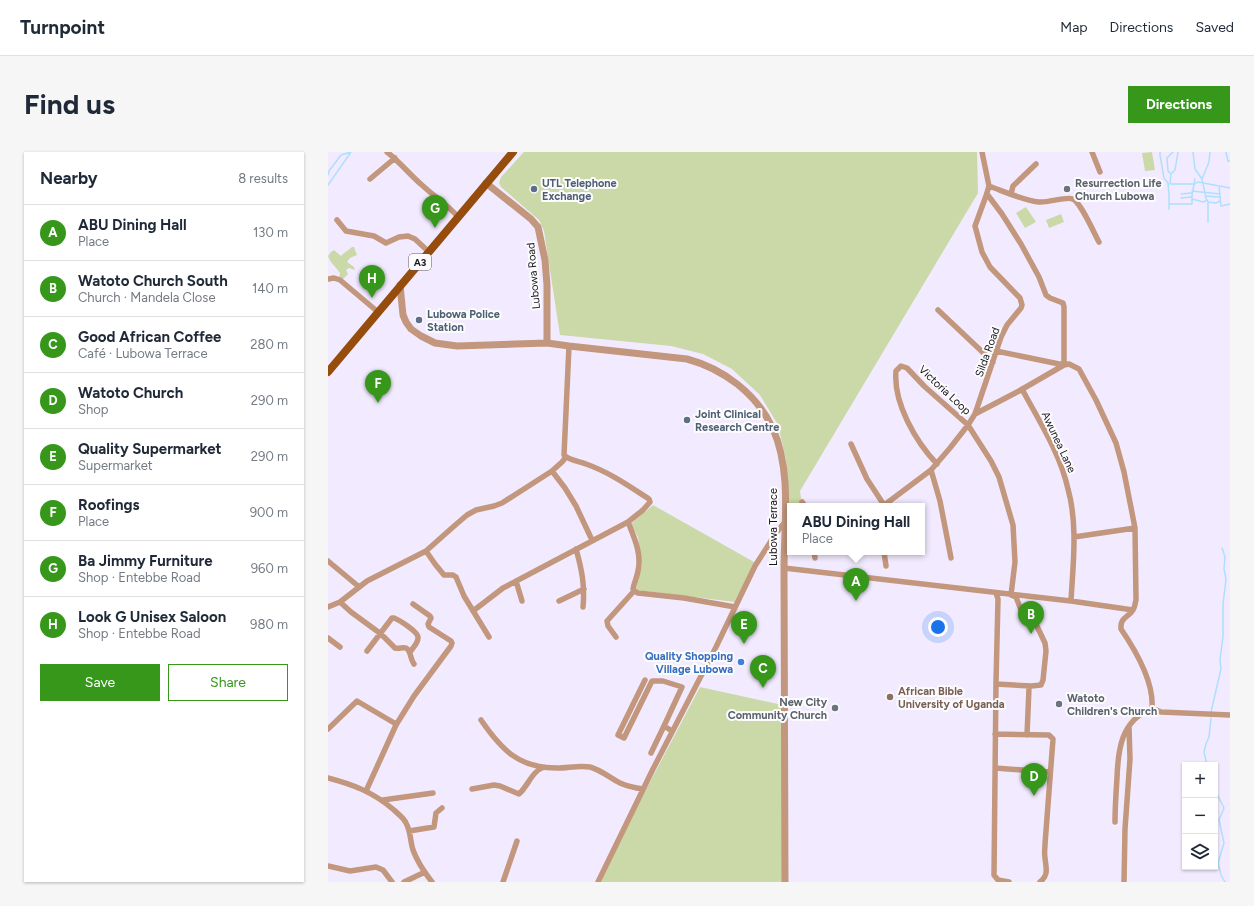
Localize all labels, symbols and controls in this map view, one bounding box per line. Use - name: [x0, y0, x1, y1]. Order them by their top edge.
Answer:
- text: Turnpoint: [20, 16, 105, 39]
- text: Map: [1060, 19, 1088, 36]
- text: Directions: [1110, 19, 1173, 36]
- text: Saved: [1195, 19, 1234, 36]
- button: Directions: [1128, 86, 1230, 123]
- text: Find us: [24, 87, 115, 121]
- text: Nearby: [40, 168, 98, 188]
- text: 8 results: [238, 171, 288, 186]
- place label: UTL Telephone Exchange: [542, 177, 617, 203]
- place label: Resurrection Life Church Lubowa: [1075, 177, 1162, 203]
- marker: UTL Telephone Exchange: [529, 184, 539, 194]
- marker: Resurrection Life Church Lubowa: [1062, 184, 1072, 194]
- pin: G: [422, 195, 448, 228]
- text: ABU Dining Hall: [78, 216, 187, 234]
- text: A: [48, 225, 58, 240]
- text: 130 m: [253, 225, 288, 240]
- text: Place: [78, 234, 109, 249]
- street label: Lubowa Road: [524, 242, 543, 310]
- road number: A3: [409, 254, 431, 270]
- pin: H: [359, 265, 385, 298]
- text: Watoto Church South: [78, 272, 228, 290]
- text: B: [49, 281, 57, 296]
- text: 140 m: [252, 281, 288, 296]
- text: Church · Mandela Close: [78, 290, 216, 305]
- place label: Lubowa Police Station: [427, 308, 500, 334]
- marker: Lubowa Police Station: [414, 315, 424, 325]
- street label: Silda Road: [972, 326, 1002, 379]
- text: Good African Coffee: [78, 328, 221, 346]
- text: C: [48, 337, 58, 352]
- text: 280 m: [250, 337, 288, 352]
- text: Café · Lubowa Terrace: [78, 346, 208, 361]
- street label: Victoria Loop: [916, 363, 974, 418]
- pin: F: [365, 370, 391, 403]
- text: Watoto Church: [78, 384, 183, 402]
- text: D: [48, 393, 58, 408]
- text: 290 m: [251, 393, 288, 408]
- text: Shop: [78, 402, 108, 417]
- place label: Joint Clinical Research Centre: [695, 408, 779, 434]
- street label: Awunea Lane: [1039, 410, 1078, 475]
- marker: Joint Clinical Research Centre: [682, 415, 692, 425]
- text: Quality Supermarket: [78, 440, 222, 458]
- text: E: [49, 449, 57, 464]
- text: 290 m: [251, 449, 288, 464]
- text: Supermarket: [78, 458, 153, 473]
- street label: Lubowa Terrace: [767, 488, 780, 566]
- text: Roofings: [78, 496, 139, 514]
- popup: [787, 503, 925, 555]
- text: F: [49, 505, 57, 520]
- text: 900 m: [250, 505, 288, 520]
- text: ABU Dining Hall: [802, 513, 910, 531]
- text: Place: [78, 514, 109, 529]
- text: Place: [802, 531, 833, 546]
- text: Ba Jimmy Furniture: [78, 552, 212, 570]
- text: G: [48, 561, 58, 576]
- text: 960 m: [251, 561, 288, 576]
- pin: A: [843, 568, 869, 601]
- text: Shop · Entebbe Road: [78, 570, 201, 585]
- pin: B: [1018, 601, 1044, 634]
- text: Look G Unisex Saloon: [78, 608, 226, 626]
- pin: E: [731, 611, 757, 644]
- text: H: [48, 617, 58, 632]
- text: 980 m: [250, 617, 288, 632]
- your location: [928, 617, 948, 637]
- text: Shop · Entebbe Road: [78, 626, 201, 641]
- place label: Quality Shopping Village Lubowa: [645, 650, 733, 676]
- pin: C: [750, 655, 776, 688]
- marker: Quality Shopping Village Lubowa: [736, 657, 746, 667]
- button: Save: [40, 664, 160, 701]
- button: Share: [168, 664, 288, 701]
- place label: African Bible University of Uganda: [898, 685, 1005, 711]
- marker: African Bible University of Uganda: [885, 692, 895, 702]
- place label: Watoto Children's Church: [1067, 692, 1157, 718]
- place label: New City Community Church: [728, 696, 828, 722]
- marker: Watoto Children's Church: [1054, 699, 1064, 709]
- marker: New City Community Church: [830, 703, 840, 713]
- map controls: [1182, 762, 1218, 870]
- button: +: [1182, 762, 1218, 798]
- pin: D: [1021, 763, 1047, 796]
- button: −: [1182, 798, 1218, 834]
- button: layers: [1182, 834, 1218, 870]

